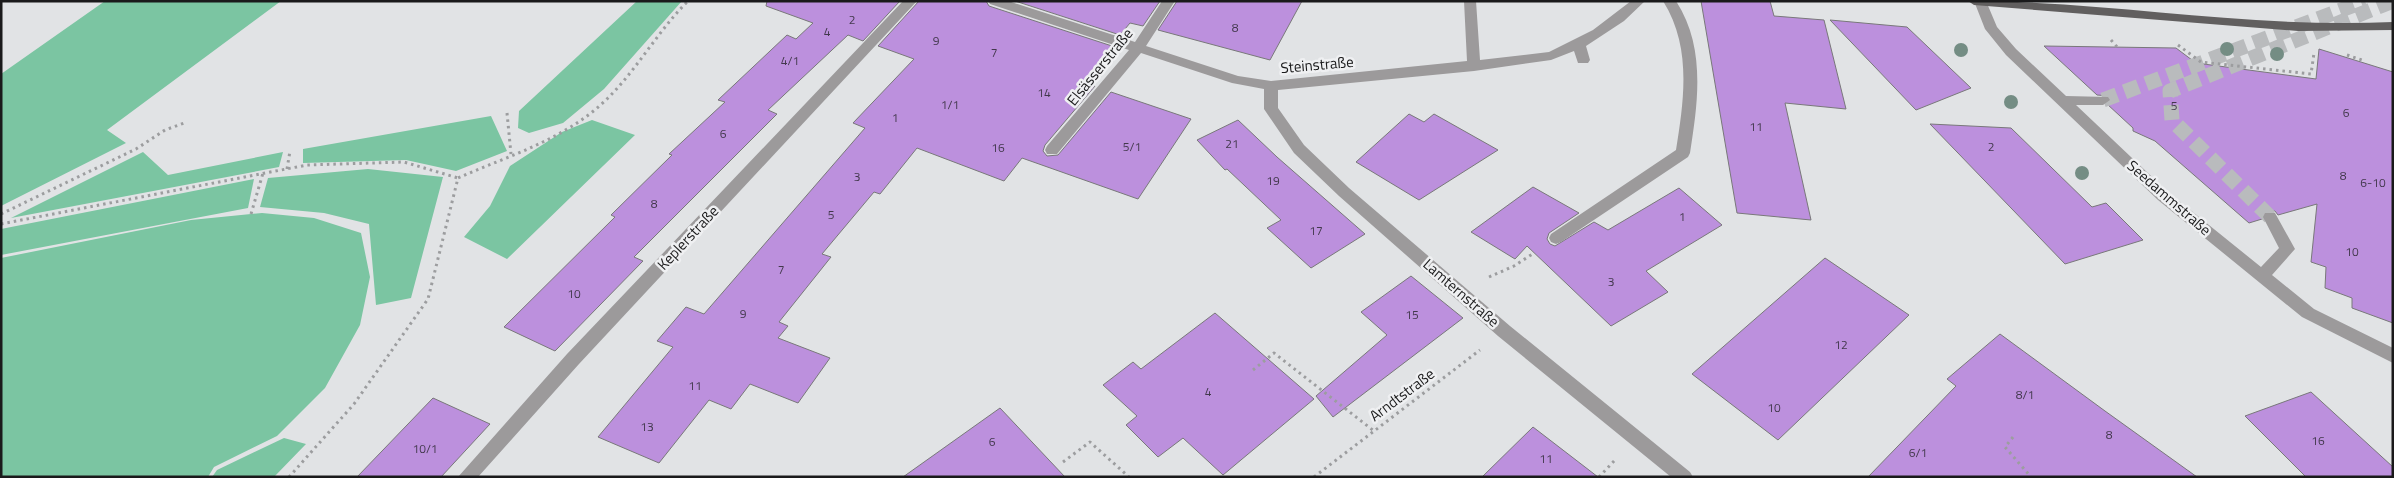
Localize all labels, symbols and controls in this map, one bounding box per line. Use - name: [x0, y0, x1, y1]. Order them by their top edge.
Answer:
- house number: 2: [849, 10, 855, 29]
- house number: 8: [1232, 18, 1239, 37]
- house number: 4: [824, 22, 831, 41]
- street label: Elsässerstraße: [1061, 23, 1138, 110]
- house number: 9: [933, 31, 940, 50]
- house number: 7: [991, 43, 997, 62]
- street label: Steinstraße: [1279, 50, 1354, 79]
- house number: 4/1: [781, 51, 799, 70]
- house number: 14: [1037, 83, 1051, 102]
- house number: 1/1: [941, 95, 959, 114]
- house number: 5: [2171, 96, 2178, 115]
- house number: 6: [2343, 103, 2350, 122]
- house number: 1: [892, 108, 898, 127]
- house number: 11: [1749, 117, 1763, 136]
- house number: 6: [720, 124, 727, 143]
- house number: 21: [1225, 134, 1239, 153]
- house number: 5/1: [1123, 137, 1141, 156]
- house number: 2: [1988, 137, 1994, 156]
- house number: 16: [991, 138, 1005, 157]
- street label: Seedammstraße: [2122, 155, 2216, 241]
- house number: 8: [2340, 166, 2347, 185]
- house number: 3: [854, 167, 860, 186]
- house number: 19: [1266, 171, 1280, 190]
- house number: 6-10: [2360, 173, 2386, 192]
- house number: 8: [651, 194, 658, 213]
- street label: Keplerstraße: [652, 200, 724, 275]
- house number: 5: [828, 205, 835, 224]
- house number: 1: [1679, 207, 1685, 226]
- house number: 17: [1309, 221, 1323, 240]
- house number: 10: [2345, 242, 2359, 261]
- street label: Lamternstraße: [1418, 253, 1505, 332]
- house number: 7: [778, 260, 784, 279]
- house number: 3: [1608, 272, 1614, 291]
- house number: 10: [567, 284, 581, 303]
- house number: 9: [740, 304, 747, 323]
- house number: 15: [1405, 305, 1419, 324]
- house number: 12: [1834, 335, 1848, 354]
- street label: Arndtstraße: [1364, 362, 1439, 427]
- house number: 11: [688, 376, 702, 395]
- house number: 4: [1205, 382, 1212, 401]
- house number: 8/1: [2016, 385, 2034, 404]
- house number: 10: [1767, 398, 1781, 417]
- house number: 13: [640, 417, 654, 436]
- house number: 8: [2106, 425, 2113, 444]
- house number: 16: [2311, 431, 2325, 450]
- house number: 6: [989, 432, 996, 451]
- house number: 10/1: [412, 439, 438, 458]
- house number: 6/1: [1909, 443, 1927, 462]
- house number: 11: [1539, 449, 1553, 468]

